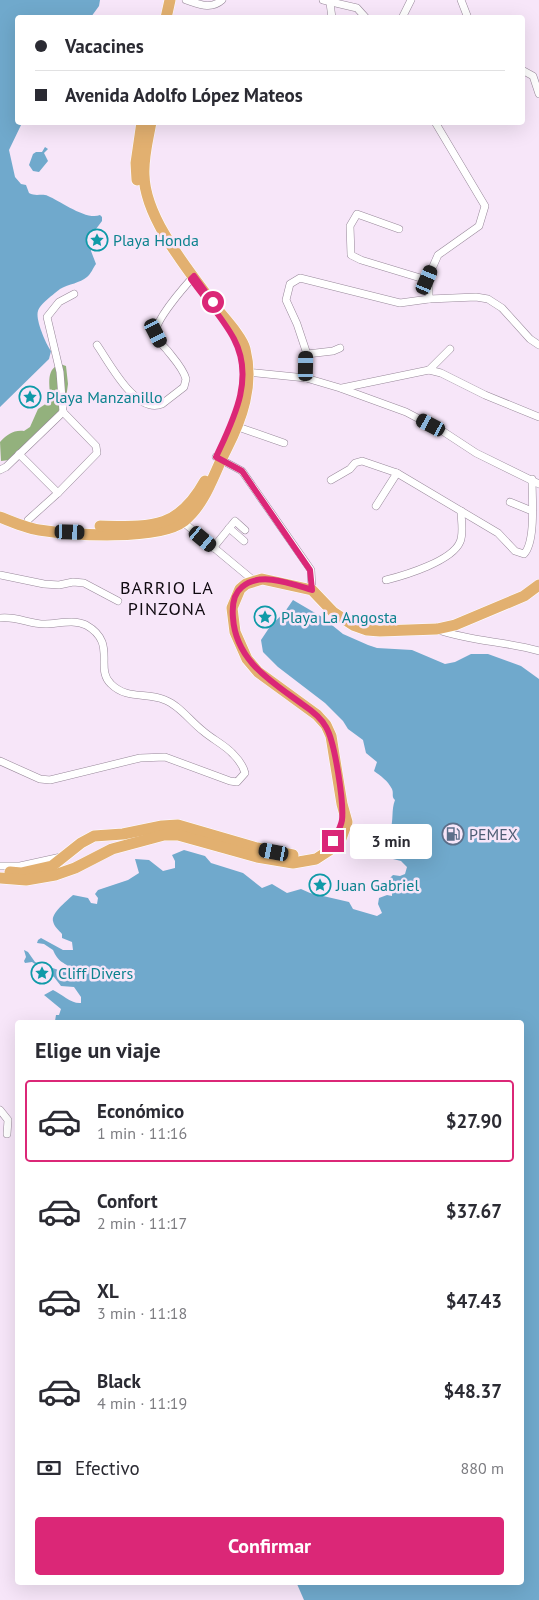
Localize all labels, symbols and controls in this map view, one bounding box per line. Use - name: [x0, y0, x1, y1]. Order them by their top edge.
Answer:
- text: Vacacines: [65, 34, 144, 58]
- text: Avenida Adolfo López Mateos: [65, 83, 303, 107]
- place icon: Playa Honda: [85, 228, 109, 252]
- place label: Playa Honda: [113, 230, 199, 250]
- car: [414, 263, 439, 297]
- route start: [202, 291, 224, 313]
- car: [142, 316, 169, 350]
- car: [298, 351, 313, 381]
- place icon: Playa Manzanillo: [18, 385, 42, 409]
- place label: Playa Manzanillo: [46, 387, 163, 407]
- car: [414, 411, 447, 439]
- car: [54, 524, 85, 540]
- car: [186, 524, 219, 554]
- district label: BARRIO LA PINZONA: [120, 576, 214, 620]
- place icon: Playa La Angosta: [253, 605, 277, 629]
- place label: Playa La Angosta: [281, 607, 397, 627]
- fuel station icon: PEMEX: [441, 822, 465, 846]
- callout: 3 min: [350, 824, 433, 858]
- place label: PEMEX: [469, 824, 518, 844]
- route end: [322, 830, 344, 852]
- text: 3 min: [371, 831, 411, 851]
- car: [257, 842, 290, 862]
- place icon: Juan Gabriel: [308, 873, 332, 897]
- place label: Juan Gabriel: [335, 875, 419, 895]
- place icon: Cliff Divers: [30, 961, 54, 985]
- place label: Cliff Divers: [58, 963, 133, 983]
- text: Elige un viaje: [35, 1036, 161, 1064]
- icon: car: [37, 1099, 82, 1144]
- text: Económico: [97, 1099, 184, 1123]
- text: $27.90: [446, 1109, 502, 1133]
- text: 1 min · 11:16: [97, 1123, 187, 1143]
- icon: car: [37, 1189, 82, 1234]
- text: Confort: [97, 1189, 158, 1213]
- text: $37.67: [446, 1199, 502, 1223]
- text: 2 min · 11:17: [97, 1213, 187, 1233]
- icon: car: [37, 1279, 82, 1324]
- text: XL: [97, 1279, 119, 1303]
- text: $47.43: [446, 1289, 502, 1313]
- text: 3 min · 11:18: [97, 1303, 187, 1323]
- icon: car: [37, 1369, 82, 1414]
- text: Black: [97, 1369, 141, 1393]
- text: $48.37: [443, 1379, 502, 1403]
- text: 4 min · 11:19: [97, 1393, 187, 1413]
- icon: cash: [35, 1454, 63, 1482]
- text: Efectivo: [75, 1456, 140, 1480]
- text: 880 m: [461, 1458, 504, 1478]
- button: Confirmar: [35, 1517, 504, 1575]

